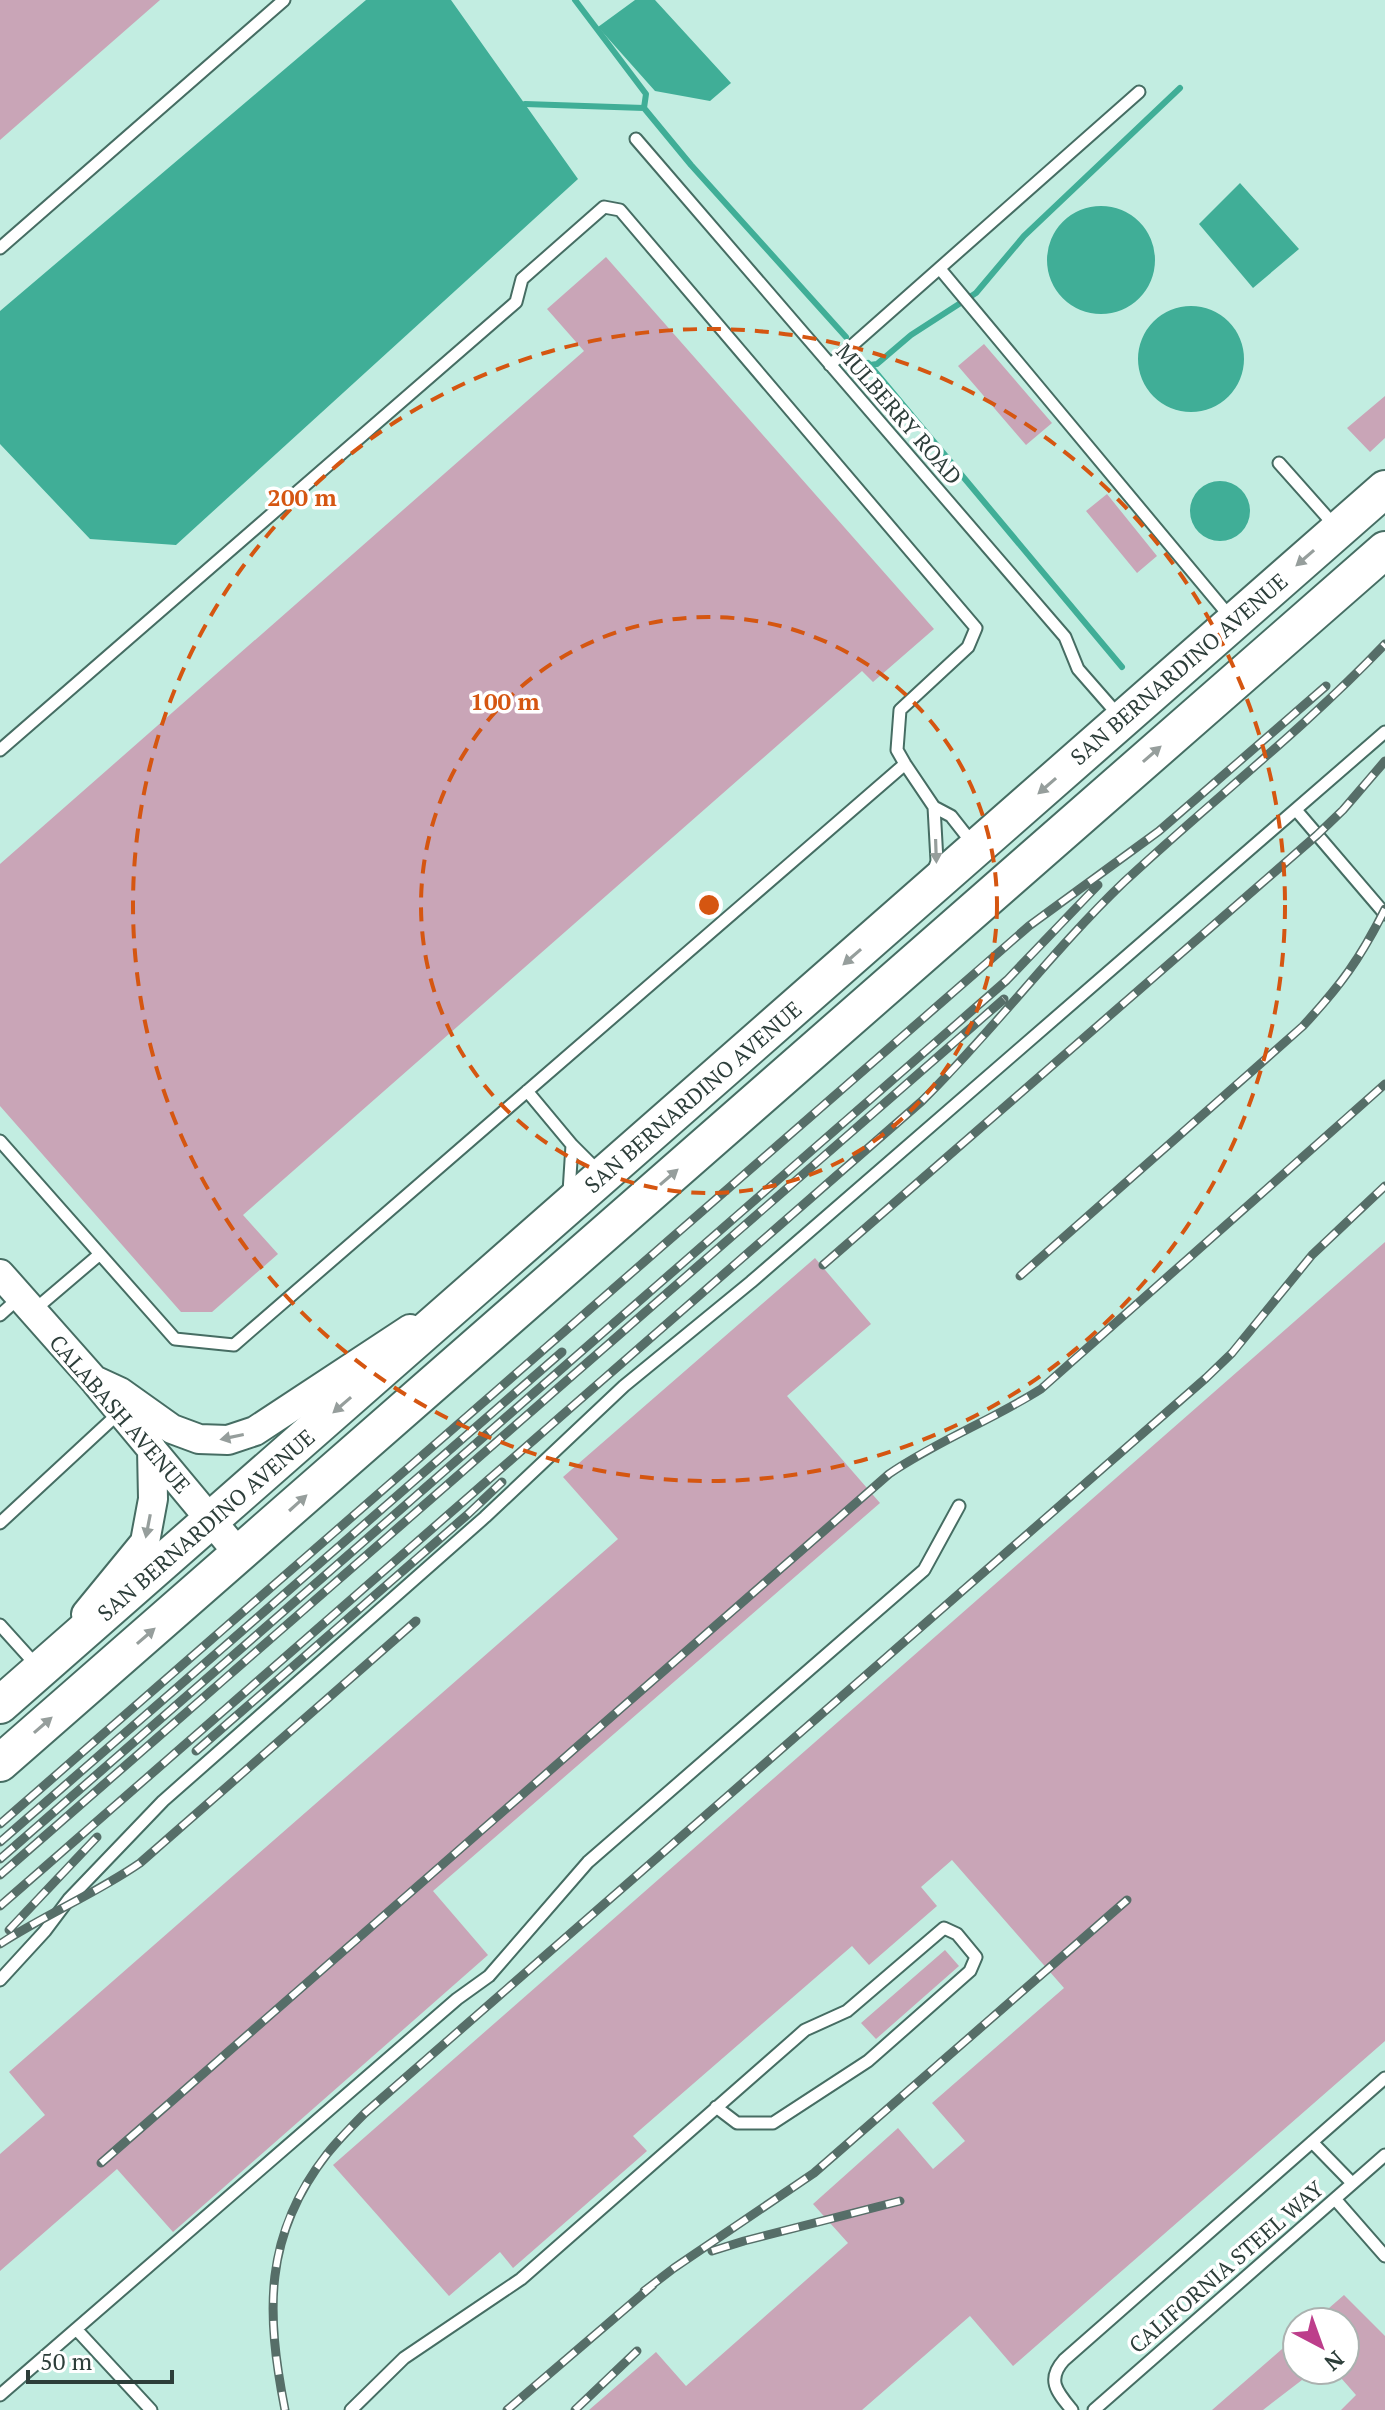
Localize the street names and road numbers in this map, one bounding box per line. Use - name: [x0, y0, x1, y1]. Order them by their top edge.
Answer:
- street label: MULBERRY ROAD: [830, 337, 969, 490]
- street label: SAN BERNARDINO AVENUE: [1064, 566, 1293, 771]
- street label: SAN BERNARDINO AVENUE: [578, 994, 807, 1199]
- street label: CALABASH AVENUE: [43, 1328, 197, 1499]
- street label: SAN BERNARDINO AVENUE: [91, 1422, 320, 1627]
- street label: CALIFORNIA STEEL WAY: [1122, 2174, 1330, 2359]

